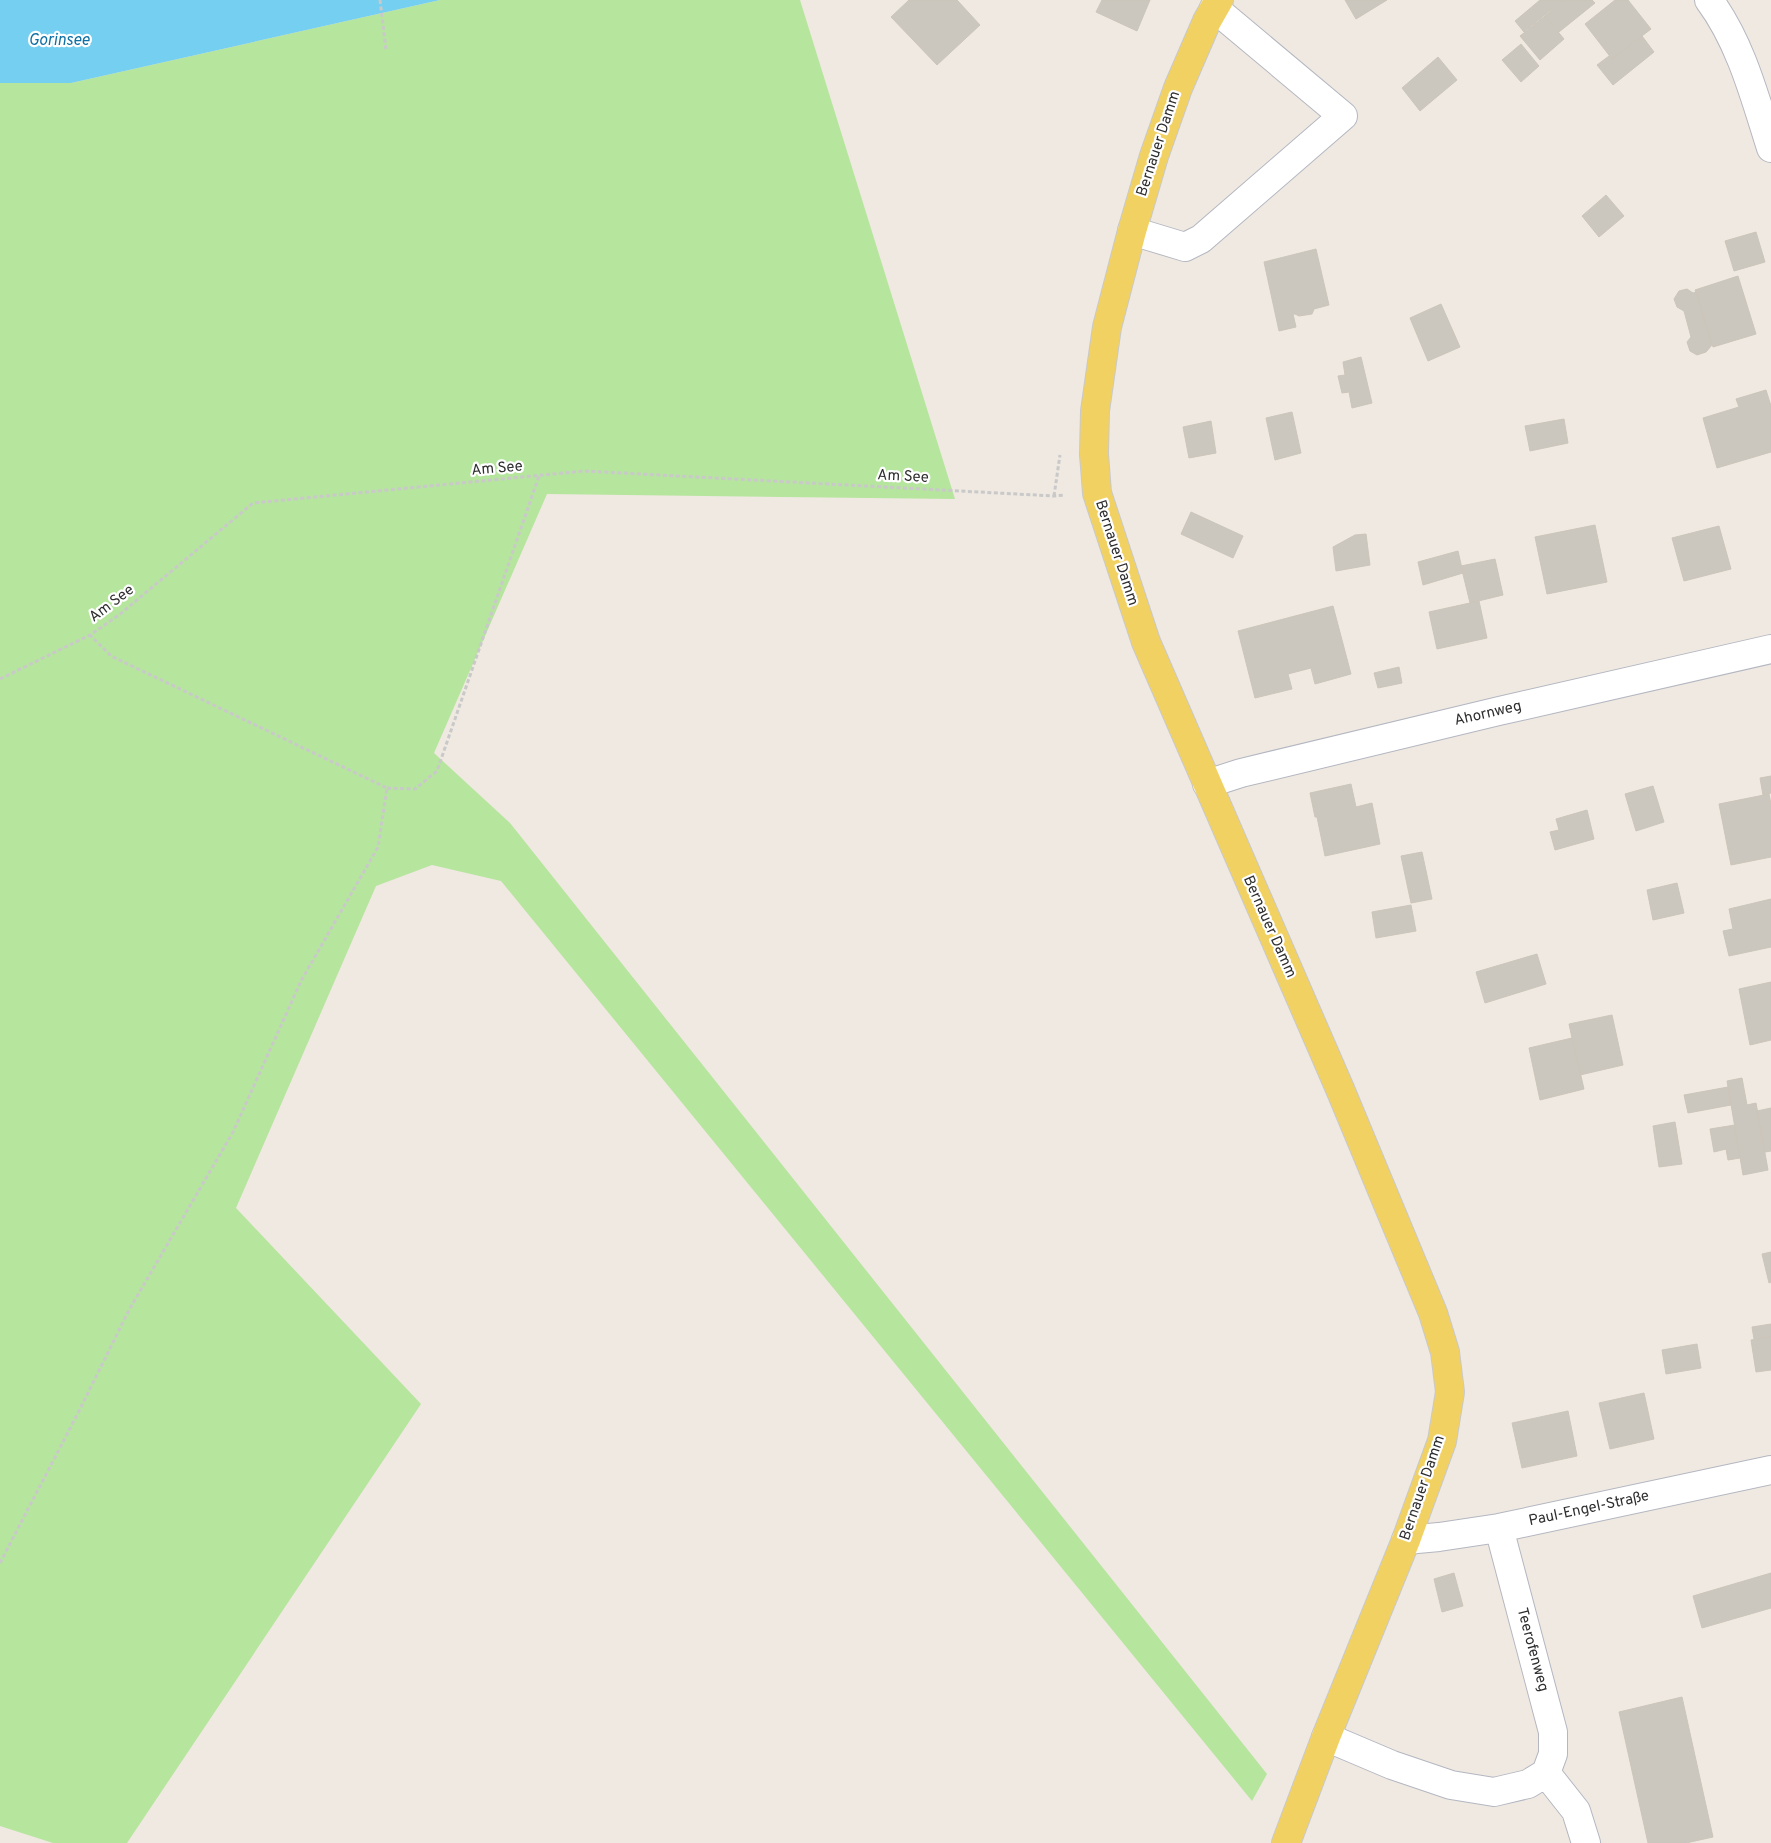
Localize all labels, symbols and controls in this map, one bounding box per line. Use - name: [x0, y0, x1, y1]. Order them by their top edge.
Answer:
- water label: Gorinsee: [28, 31, 90, 51]
- street label: Bernauer Damm: [1133, 89, 1185, 199]
- street label: Am See: [470, 457, 524, 481]
- street label: Am See: [877, 466, 929, 488]
- street label: Bernauer Damm: [1090, 498, 1142, 608]
- street label: Am See: [86, 581, 138, 627]
- street label: Ahornweg: [1452, 697, 1524, 731]
- street label: Bernauer Damm: [1238, 873, 1300, 981]
- street label: Bernauer Damm: [1396, 1433, 1450, 1543]
- street label: Paul-Engel-Straße: [1527, 1487, 1651, 1531]
- street label: Teerofenweg: [1512, 1606, 1552, 1694]

